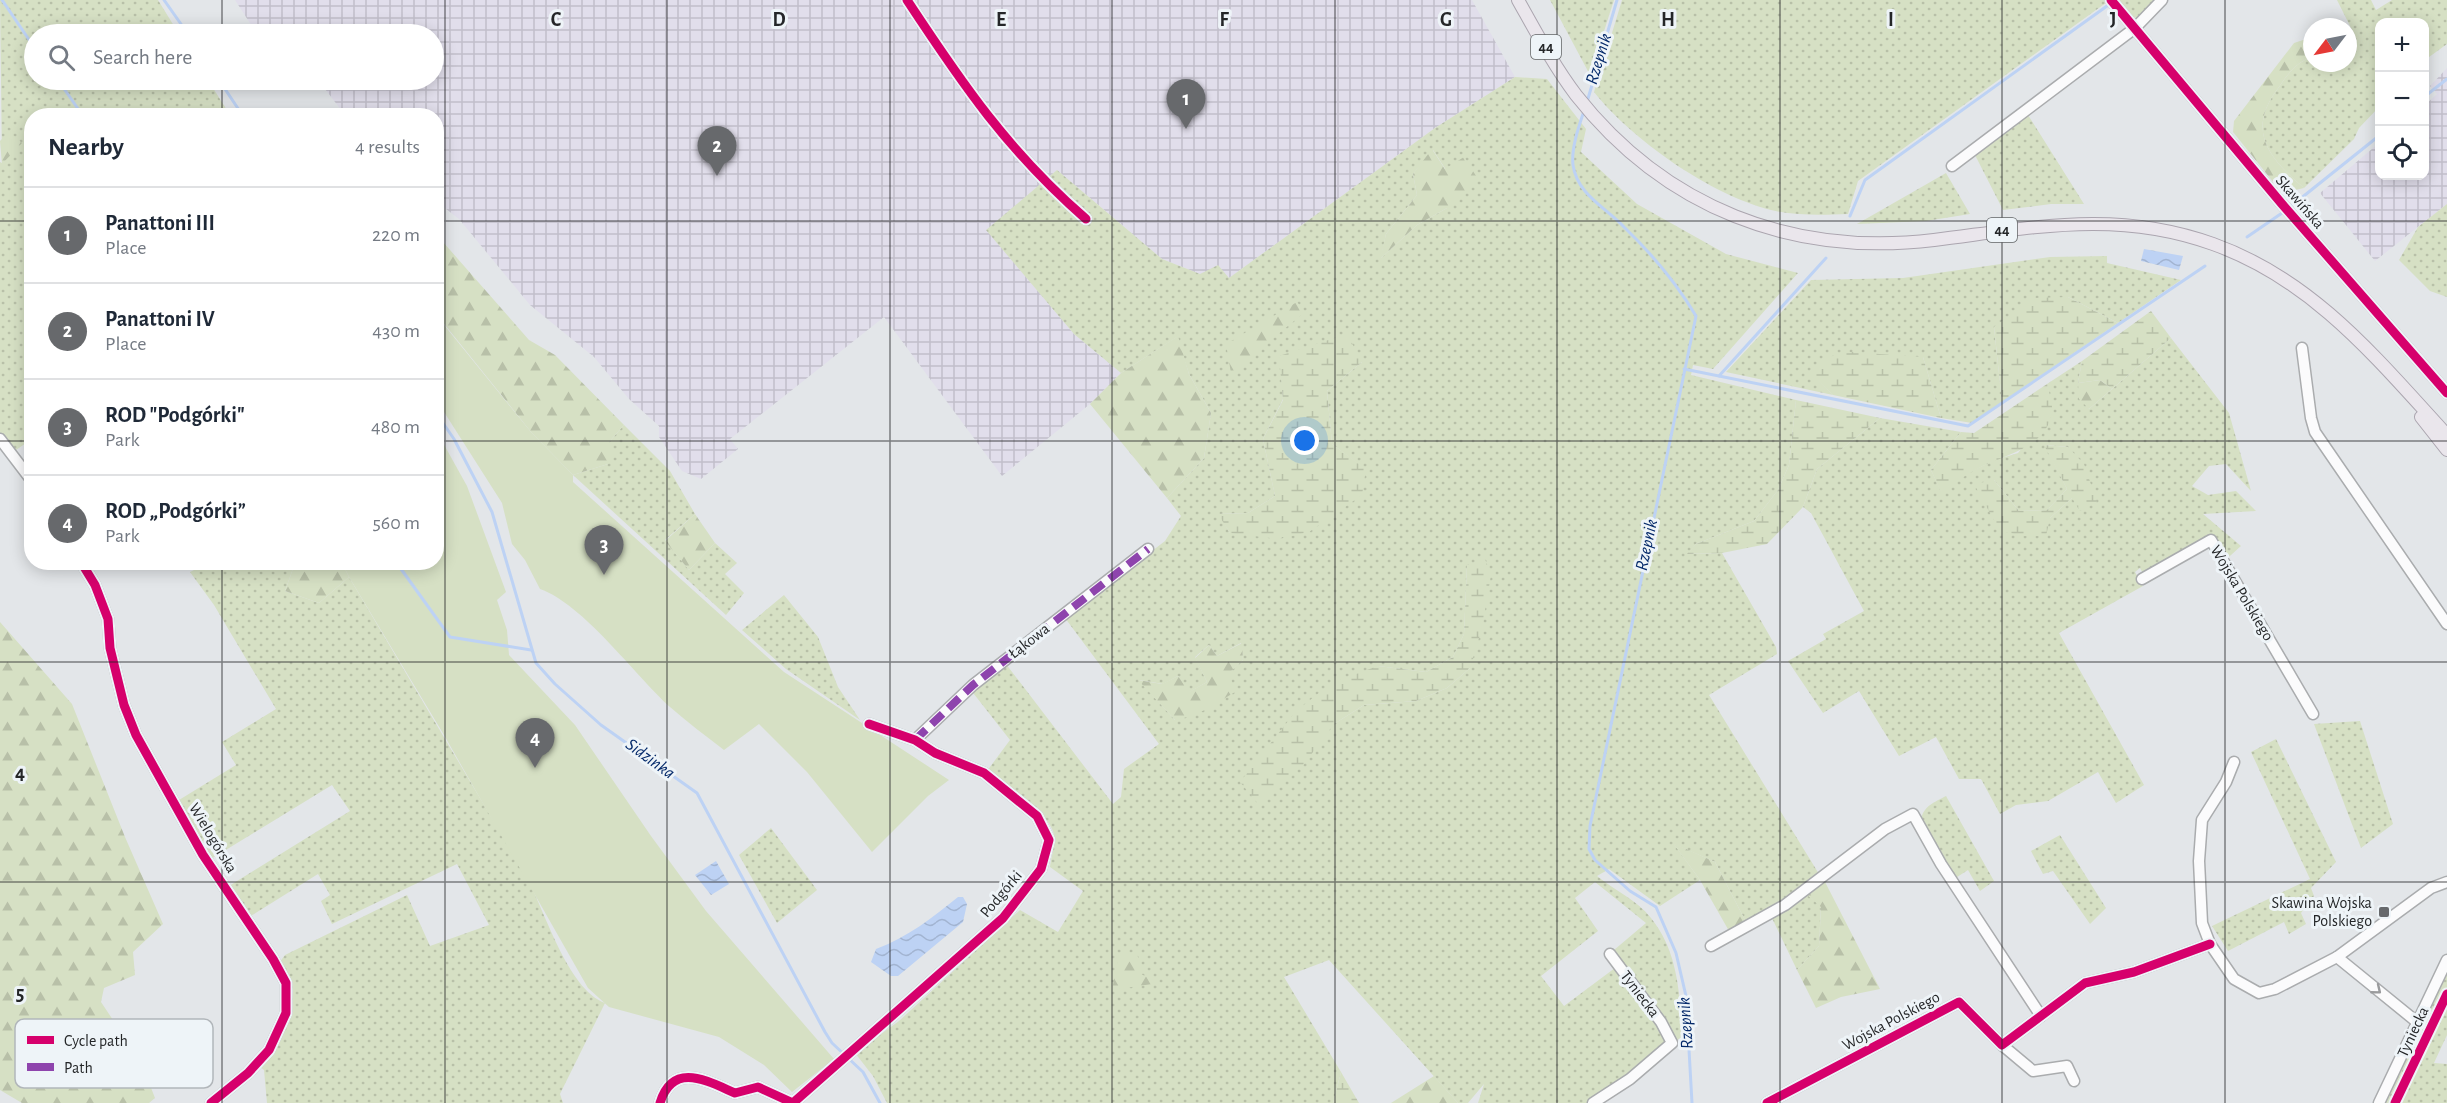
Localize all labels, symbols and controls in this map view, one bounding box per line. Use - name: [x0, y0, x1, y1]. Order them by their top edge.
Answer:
- text: C: [551, 10, 562, 30]
- text: D: [772, 10, 786, 30]
- text: E: [996, 10, 1006, 30]
- text: F: [1219, 10, 1229, 30]
- text: G: [1440, 10, 1452, 30]
- text: H: [1661, 10, 1675, 30]
- text: I: [1888, 10, 1894, 30]
- text: J: [2110, 10, 2116, 30]
- north arrow: [2303, 18, 2357, 72]
- map controls: [2375, 18, 2429, 180]
- button: +: [2375, 18, 2429, 72]
- search box: [24, 24, 444, 90]
- water label: Rzepnik: [1583, 31, 1615, 87]
- road number: 44: [1531, 35, 1561, 59]
- icon: search: [45, 41, 78, 74]
- text: Search here: [93, 46, 192, 68]
- button: −: [2375, 72, 2429, 126]
- pin: 1: [1166, 80, 1206, 129]
- pin: 2: [698, 126, 736, 176]
- button: locate: [2375, 126, 2429, 180]
- text: Nearby: [48, 134, 124, 160]
- text: 4 results: [355, 137, 420, 157]
- street label: Skawińska: [2273, 172, 2327, 232]
- text: Panattoni III: [105, 212, 215, 234]
- road number: 44: [1987, 218, 2017, 242]
- text: 1: [64, 225, 71, 245]
- text: 220 m: [372, 225, 420, 245]
- text: Place: [105, 238, 146, 258]
- text: Panattoni IV: [105, 308, 215, 330]
- text: 2: [63, 321, 72, 341]
- text: 430 m: [372, 321, 420, 341]
- text: Place: [105, 334, 146, 354]
- text: ROD "Podgórki": [105, 404, 245, 426]
- text: 3: [63, 417, 72, 437]
- text: 480 m: [371, 417, 420, 437]
- your location: [1290, 426, 1319, 455]
- text: Park: [105, 430, 140, 450]
- text: ROD „Podgórki”: [105, 500, 246, 522]
- text: 4: [62, 513, 73, 533]
- text: 560 m: [372, 513, 420, 533]
- water label: Rzepnik: [1633, 518, 1661, 572]
- text: Park: [105, 526, 140, 546]
- pin: 3: [584, 526, 624, 575]
- street label: Wojska Polskiego: [2206, 543, 2277, 644]
- street label: Łąkowa: [1006, 620, 1052, 662]
- pin: 4: [516, 718, 554, 768]
- water label: Sidzinka: [622, 735, 678, 783]
- text: 4: [15, 763, 25, 783]
- street label: Wielogórska: [186, 800, 240, 876]
- street label: Podgórki: [977, 868, 1025, 920]
- place label: Skawina Wojska Polskiego: [2272, 895, 2372, 929]
- marker: Skawina Wojska Polskiego: [2377, 905, 2391, 919]
- street label: Tyniecka: [1617, 968, 1663, 1021]
- one-way arrow: [2370, 982, 2381, 993]
- text: 5: [16, 984, 24, 1004]
- street label: Wojska Polskiego: [1840, 989, 1943, 1054]
- water label: Rzepnik: [1675, 996, 1697, 1050]
- street label: Tyniecka: [2394, 1004, 2432, 1060]
- legend: [15, 1019, 213, 1088]
- text: Cycle path: [64, 1033, 128, 1050]
- text: Path: [64, 1060, 93, 1076]

